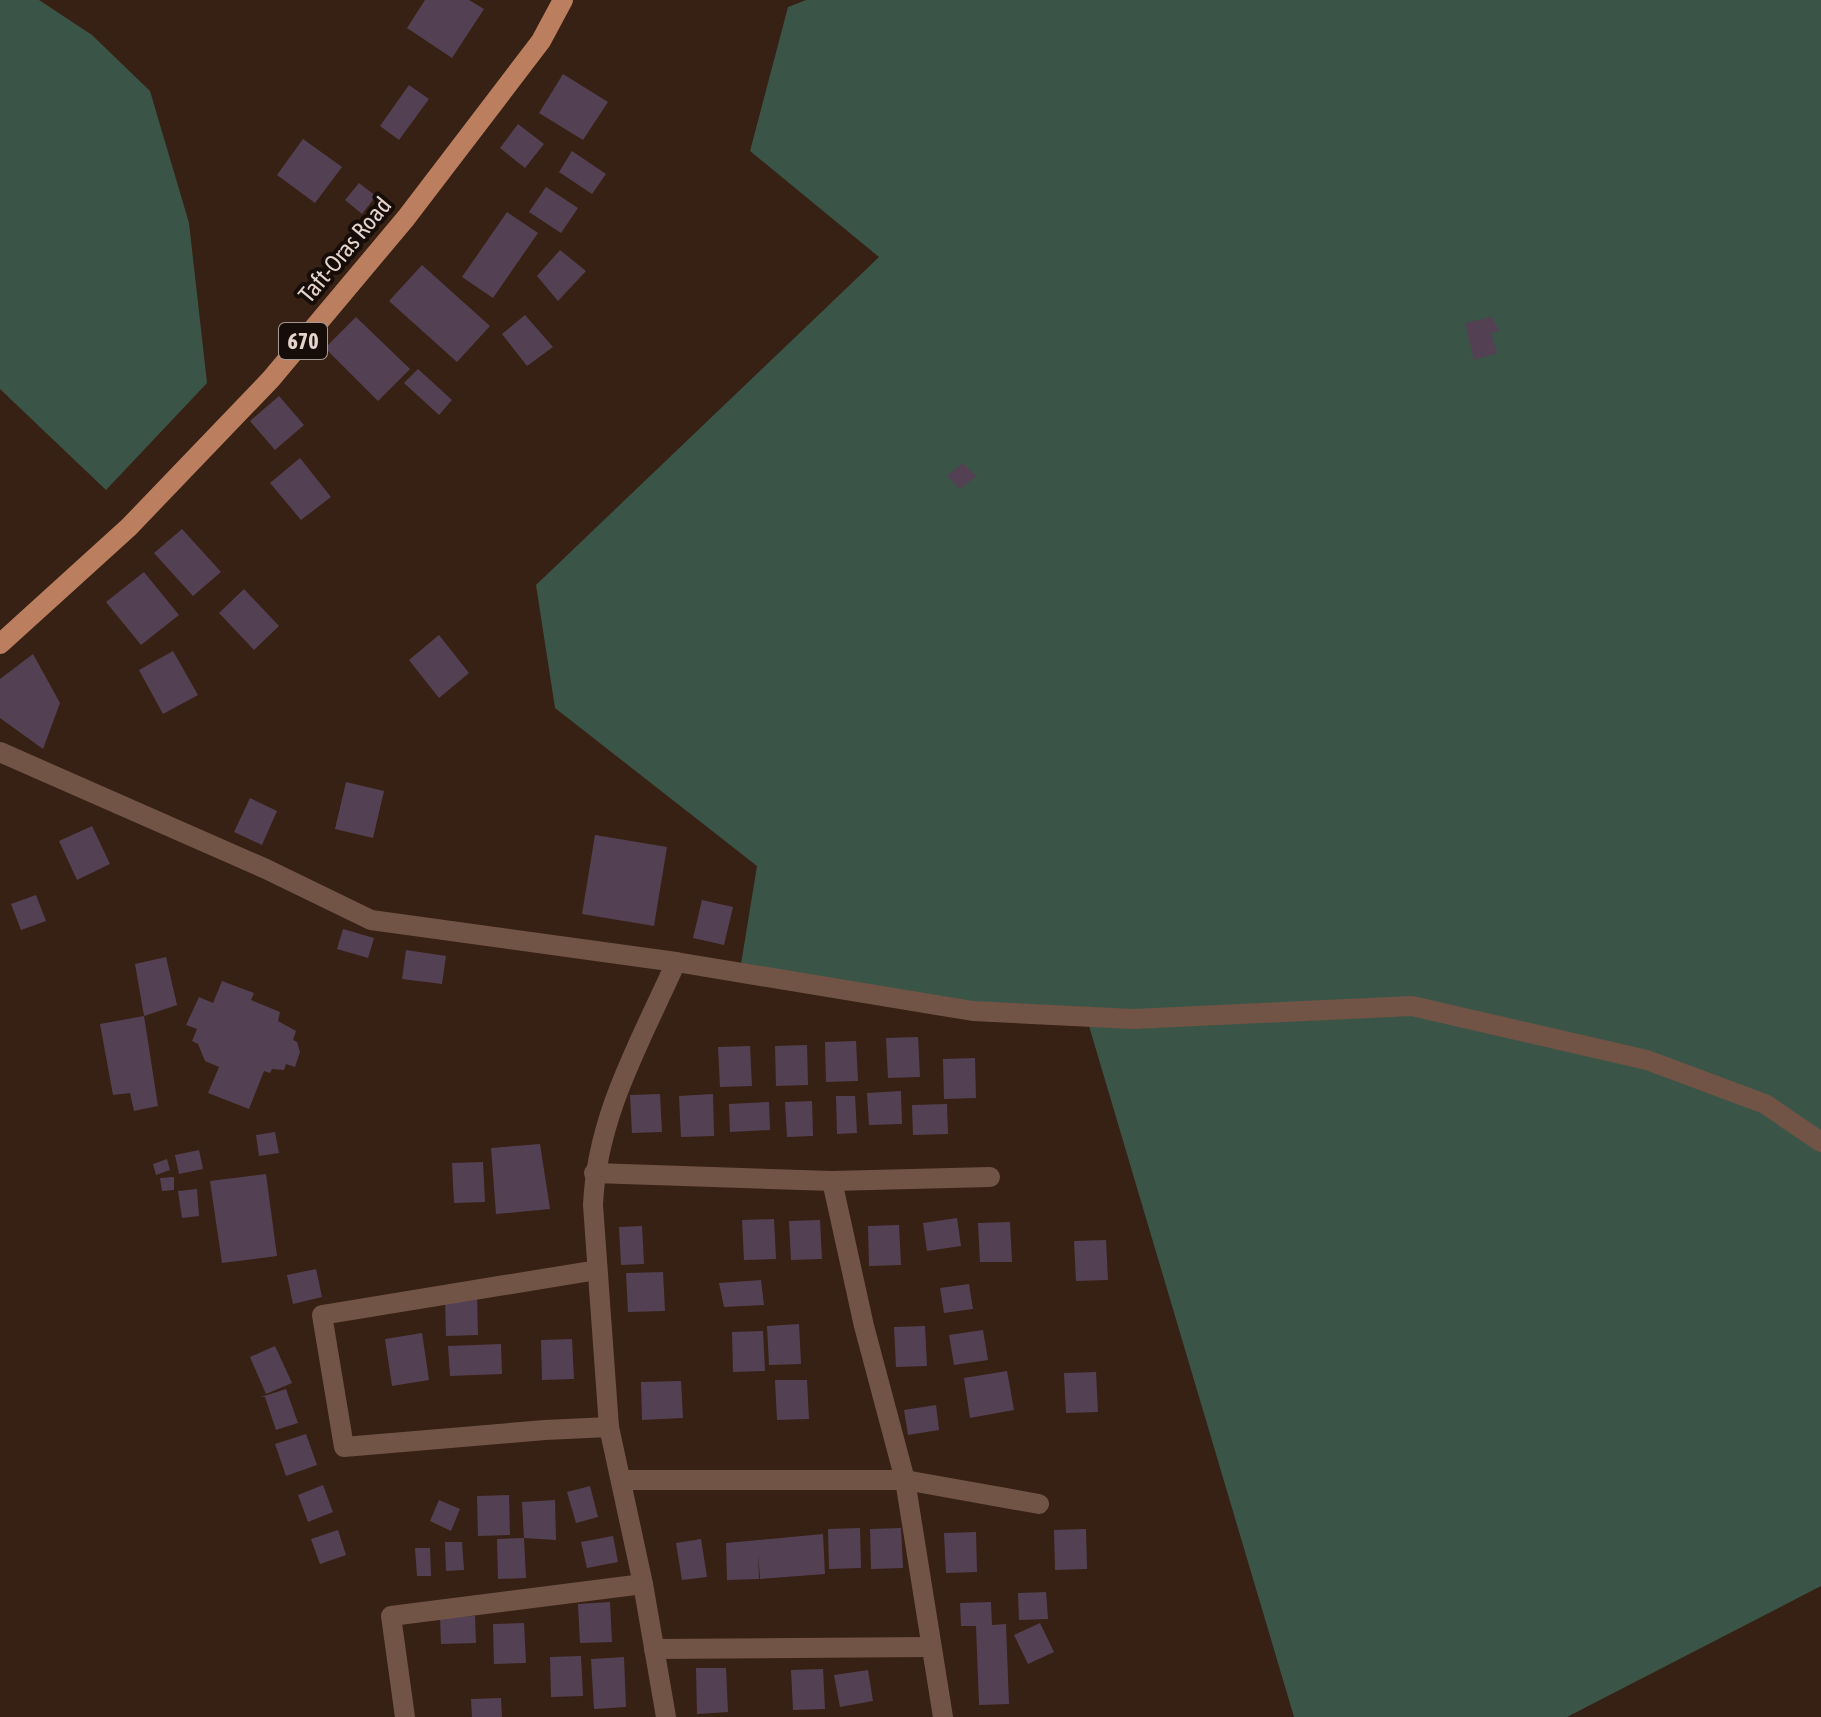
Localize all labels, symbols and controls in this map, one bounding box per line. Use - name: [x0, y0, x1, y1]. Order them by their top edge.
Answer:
- street label: Taft-Oras Road: [293, 192, 396, 308]
- road number: 670: [279, 323, 327, 359]

